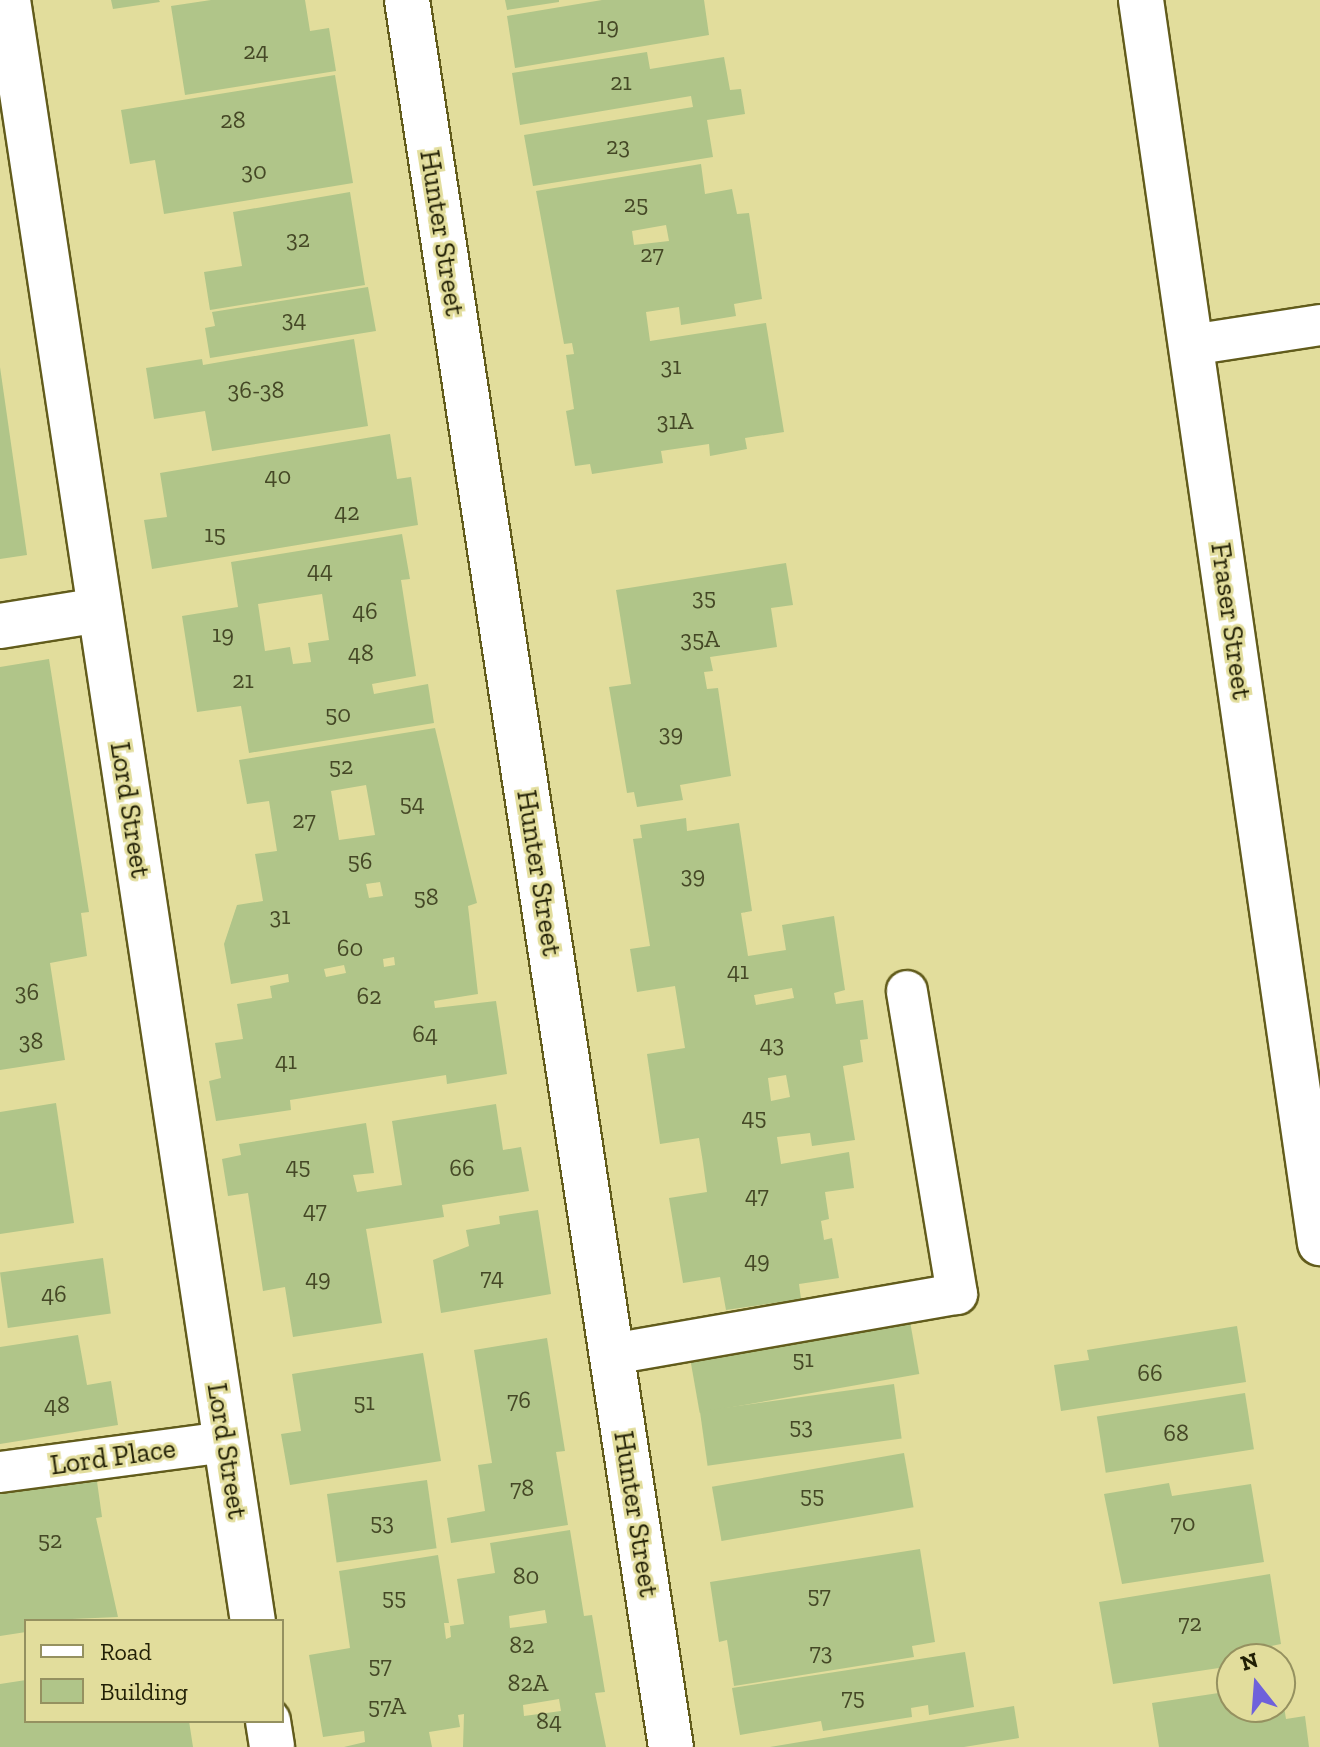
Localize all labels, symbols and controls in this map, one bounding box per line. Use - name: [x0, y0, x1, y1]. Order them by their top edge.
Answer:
- house number: 19: [597, 12, 619, 40]
- house number: 24: [243, 37, 269, 65]
- house number: 21: [610, 68, 632, 96]
- house number: 28: [220, 106, 246, 134]
- house number: 23: [606, 132, 630, 160]
- street label: Hunter Street: [412, 148, 472, 318]
- house number: 30: [241, 157, 267, 185]
- house number: 25: [624, 190, 648, 218]
- house number: 32: [286, 225, 310, 253]
- house number: 27: [640, 240, 664, 268]
- house number: 34: [282, 305, 306, 333]
- house number: 31: [661, 352, 681, 380]
- house number: 36-38: [228, 376, 284, 404]
- house number: 31A: [657, 407, 693, 435]
- house number: 40: [265, 462, 291, 490]
- house number: 42: [334, 498, 360, 526]
- house number: 15: [204, 520, 226, 548]
- street label: Fraser Street: [1203, 540, 1259, 702]
- house number: 44: [307, 556, 333, 584]
- house number: 35: [692, 583, 716, 611]
- house number: 46: [352, 597, 378, 625]
- house number: 19: [212, 620, 234, 648]
- house number: 35A: [680, 625, 720, 653]
- house number: 48: [348, 639, 374, 667]
- house number: 21: [232, 666, 254, 694]
- house number: 50: [325, 700, 351, 728]
- house number: 39: [659, 719, 683, 747]
- street label: Lord Street: [103, 740, 157, 880]
- house number: 52: [329, 752, 353, 780]
- street label: Hunter Street: [509, 788, 569, 958]
- house number: 54: [399, 789, 425, 817]
- house number: 27: [292, 806, 316, 834]
- house number: 56: [347, 847, 373, 875]
- house number: 39: [681, 861, 705, 889]
- house number: 58: [413, 883, 439, 911]
- house number: 31: [270, 902, 290, 930]
- house number: 60: [337, 934, 363, 962]
- house number: 41: [727, 957, 749, 985]
- house number: 36: [15, 978, 39, 1006]
- house number: 62: [356, 982, 382, 1010]
- house number: 64: [412, 1020, 438, 1048]
- house number: 38: [19, 1027, 43, 1055]
- house number: 43: [760, 1030, 784, 1058]
- house number: 41: [275, 1047, 297, 1075]
- house number: 45: [741, 1103, 767, 1131]
- house number: 45: [285, 1152, 311, 1180]
- house number: 66: [449, 1154, 475, 1182]
- house number: 47: [745, 1181, 769, 1209]
- house number: 47: [303, 1196, 327, 1224]
- house number: 49: [744, 1246, 770, 1274]
- house number: 74: [480, 1263, 504, 1291]
- house number: 49: [305, 1264, 331, 1292]
- house number: 46: [41, 1280, 67, 1308]
- house number: 51: [792, 1345, 814, 1373]
- house number: 66: [1137, 1359, 1163, 1387]
- street label: Lord Street: [200, 1381, 254, 1521]
- house number: 76: [507, 1386, 531, 1414]
- house number: 51: [353, 1388, 375, 1416]
- house number: 48: [44, 1391, 70, 1419]
- house number: 53: [789, 1412, 813, 1440]
- house number: 68: [1163, 1419, 1189, 1447]
- street label: Hunter Street: [606, 1429, 666, 1599]
- street label: Lord Place: [48, 1432, 178, 1482]
- house number: 78: [510, 1474, 534, 1502]
- house number: 55: [800, 1481, 824, 1509]
- house number: 53: [370, 1508, 394, 1536]
- house number: 70: [1170, 1509, 1196, 1537]
- house number: 52: [38, 1526, 62, 1554]
- house number: 80: [513, 1562, 539, 1590]
- house number: 57: [807, 1581, 831, 1609]
- house number: 55: [382, 1583, 406, 1611]
- house number: 72: [1178, 1609, 1202, 1637]
- legend: [24, 1619, 284, 1723]
- house number: 82: [509, 1631, 535, 1659]
- text: Road: [100, 1637, 152, 1666]
- house number: 73: [809, 1638, 833, 1666]
- north arrow: [1216, 1643, 1296, 1723]
- text: N: [1237, 1646, 1261, 1677]
- house number: 57: [368, 1651, 392, 1679]
- house number: 82A: [508, 1669, 548, 1697]
- text: Building: [100, 1677, 188, 1706]
- house number: 75: [841, 1683, 865, 1711]
- house number: 57A: [368, 1692, 406, 1720]
- house number: 84: [536, 1707, 562, 1735]

